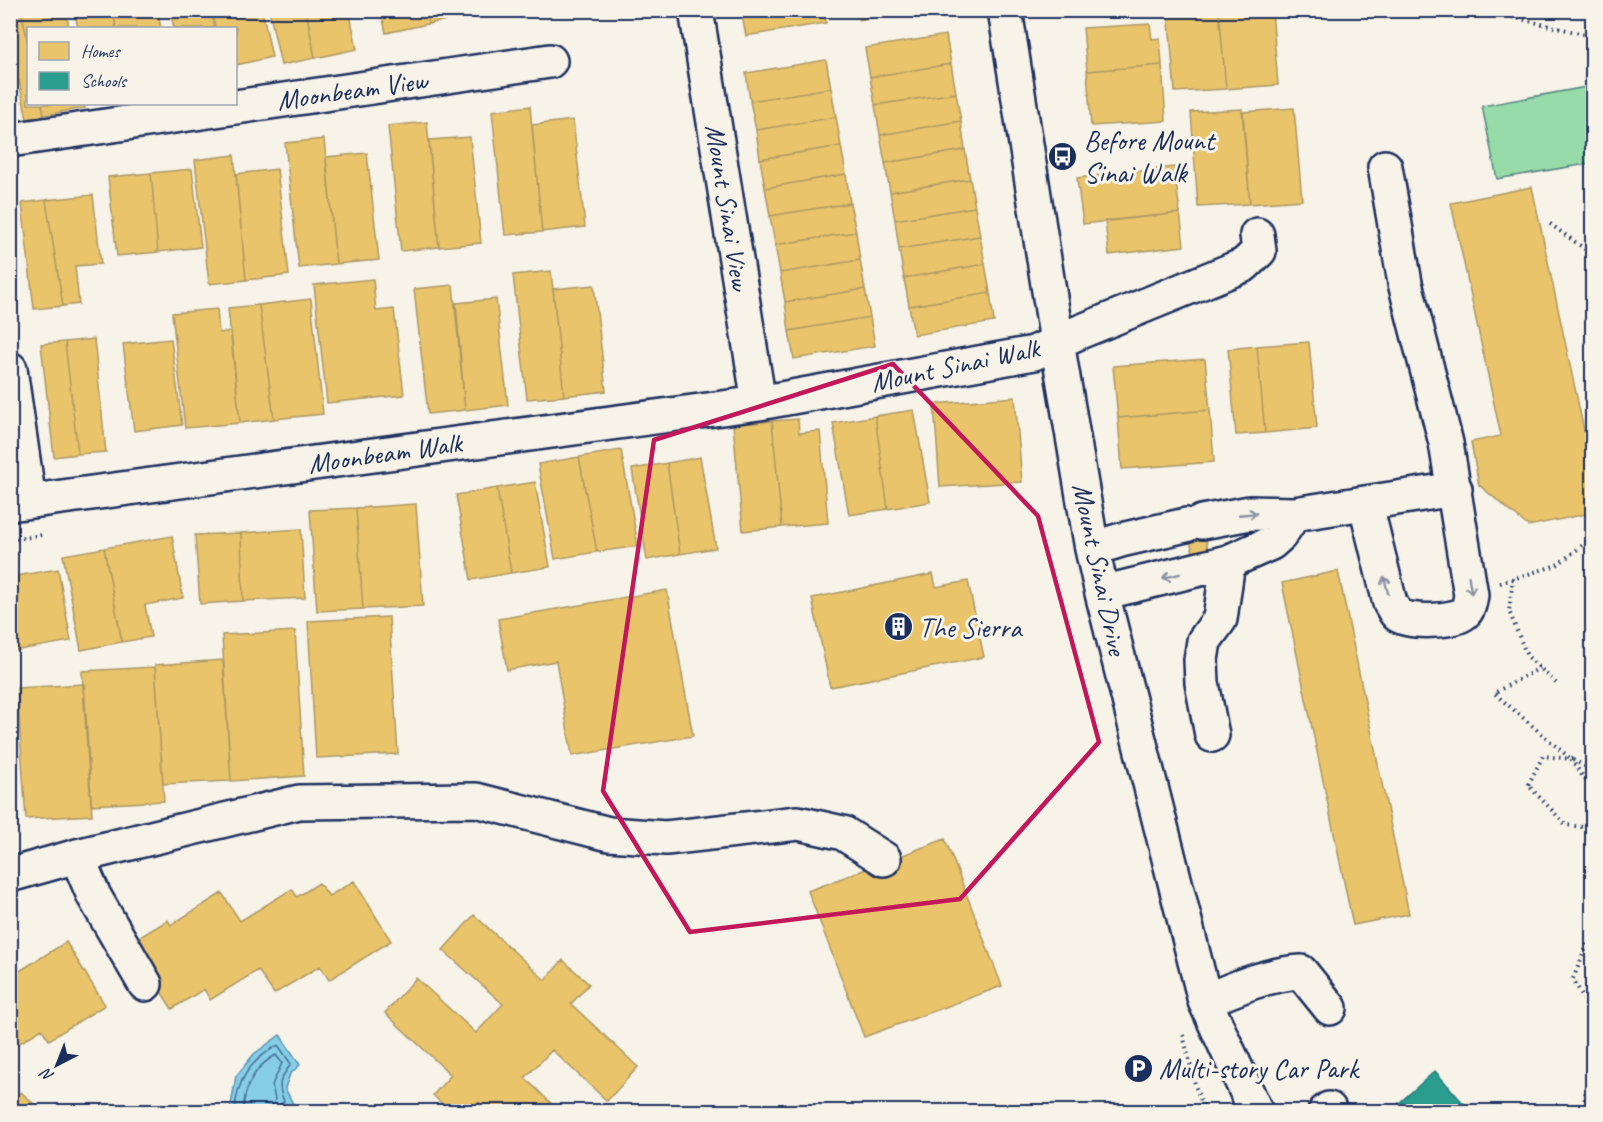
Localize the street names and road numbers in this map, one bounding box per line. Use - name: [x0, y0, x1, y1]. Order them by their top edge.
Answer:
- street label: Moonbeam View: [275, 62, 432, 118]
- street label: Mount Sinai View: [698, 122, 759, 295]
- street label: Mount Sinai Walk: [868, 330, 1044, 400]
- street label: Moonbeam Walk: [306, 425, 466, 481]
- street label: Mount Sinai Drive: [1065, 480, 1136, 660]

